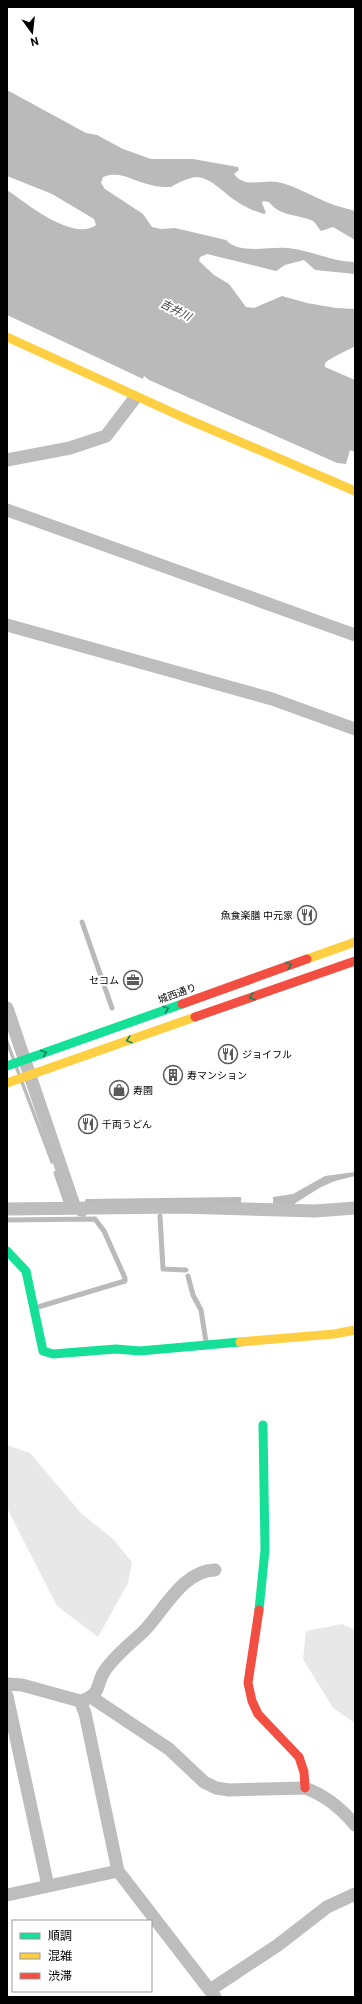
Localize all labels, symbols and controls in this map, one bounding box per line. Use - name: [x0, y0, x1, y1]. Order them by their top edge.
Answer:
- north arrow: [12, 12, 52, 52]
- text: N: [29, 34, 40, 49]
- water label: 吉井川: [158, 297, 194, 324]
- restaurant icon: 魚食楽膳 中元家: [296, 904, 318, 926]
- place label: 魚食楽膳 中元家: [221, 910, 293, 921]
- one-way arrow: [285, 962, 292, 970]
- office icon: セコム: [122, 969, 144, 991]
- place label: セコム: [89, 975, 119, 986]
- street label: 城西通り: [156, 981, 198, 1005]
- one-way arrow: [249, 992, 256, 1001]
- one-way arrow: [163, 1005, 170, 1014]
- one-way arrow: [126, 1036, 133, 1044]
- restaurant icon: ジョイフル: [217, 1043, 239, 1065]
- one-way arrow: [40, 1049, 47, 1057]
- place label: ジョイフル: [242, 1049, 292, 1060]
- building icon: 寿マンション: [162, 1064, 184, 1086]
- place label: 寿マンション: [187, 1070, 247, 1081]
- shop icon: 寿園: [108, 1079, 130, 1101]
- place label: 寿園: [133, 1085, 153, 1096]
- restaurant icon: 千両うどん: [77, 1113, 99, 1135]
- place label: 千両うどん: [102, 1119, 152, 1130]
- legend: [12, 1920, 152, 1992]
- text: 順調: [48, 1929, 72, 1943]
- text: 混雑: [48, 1949, 72, 1963]
- text: 渋滞: [48, 1969, 72, 1983]

